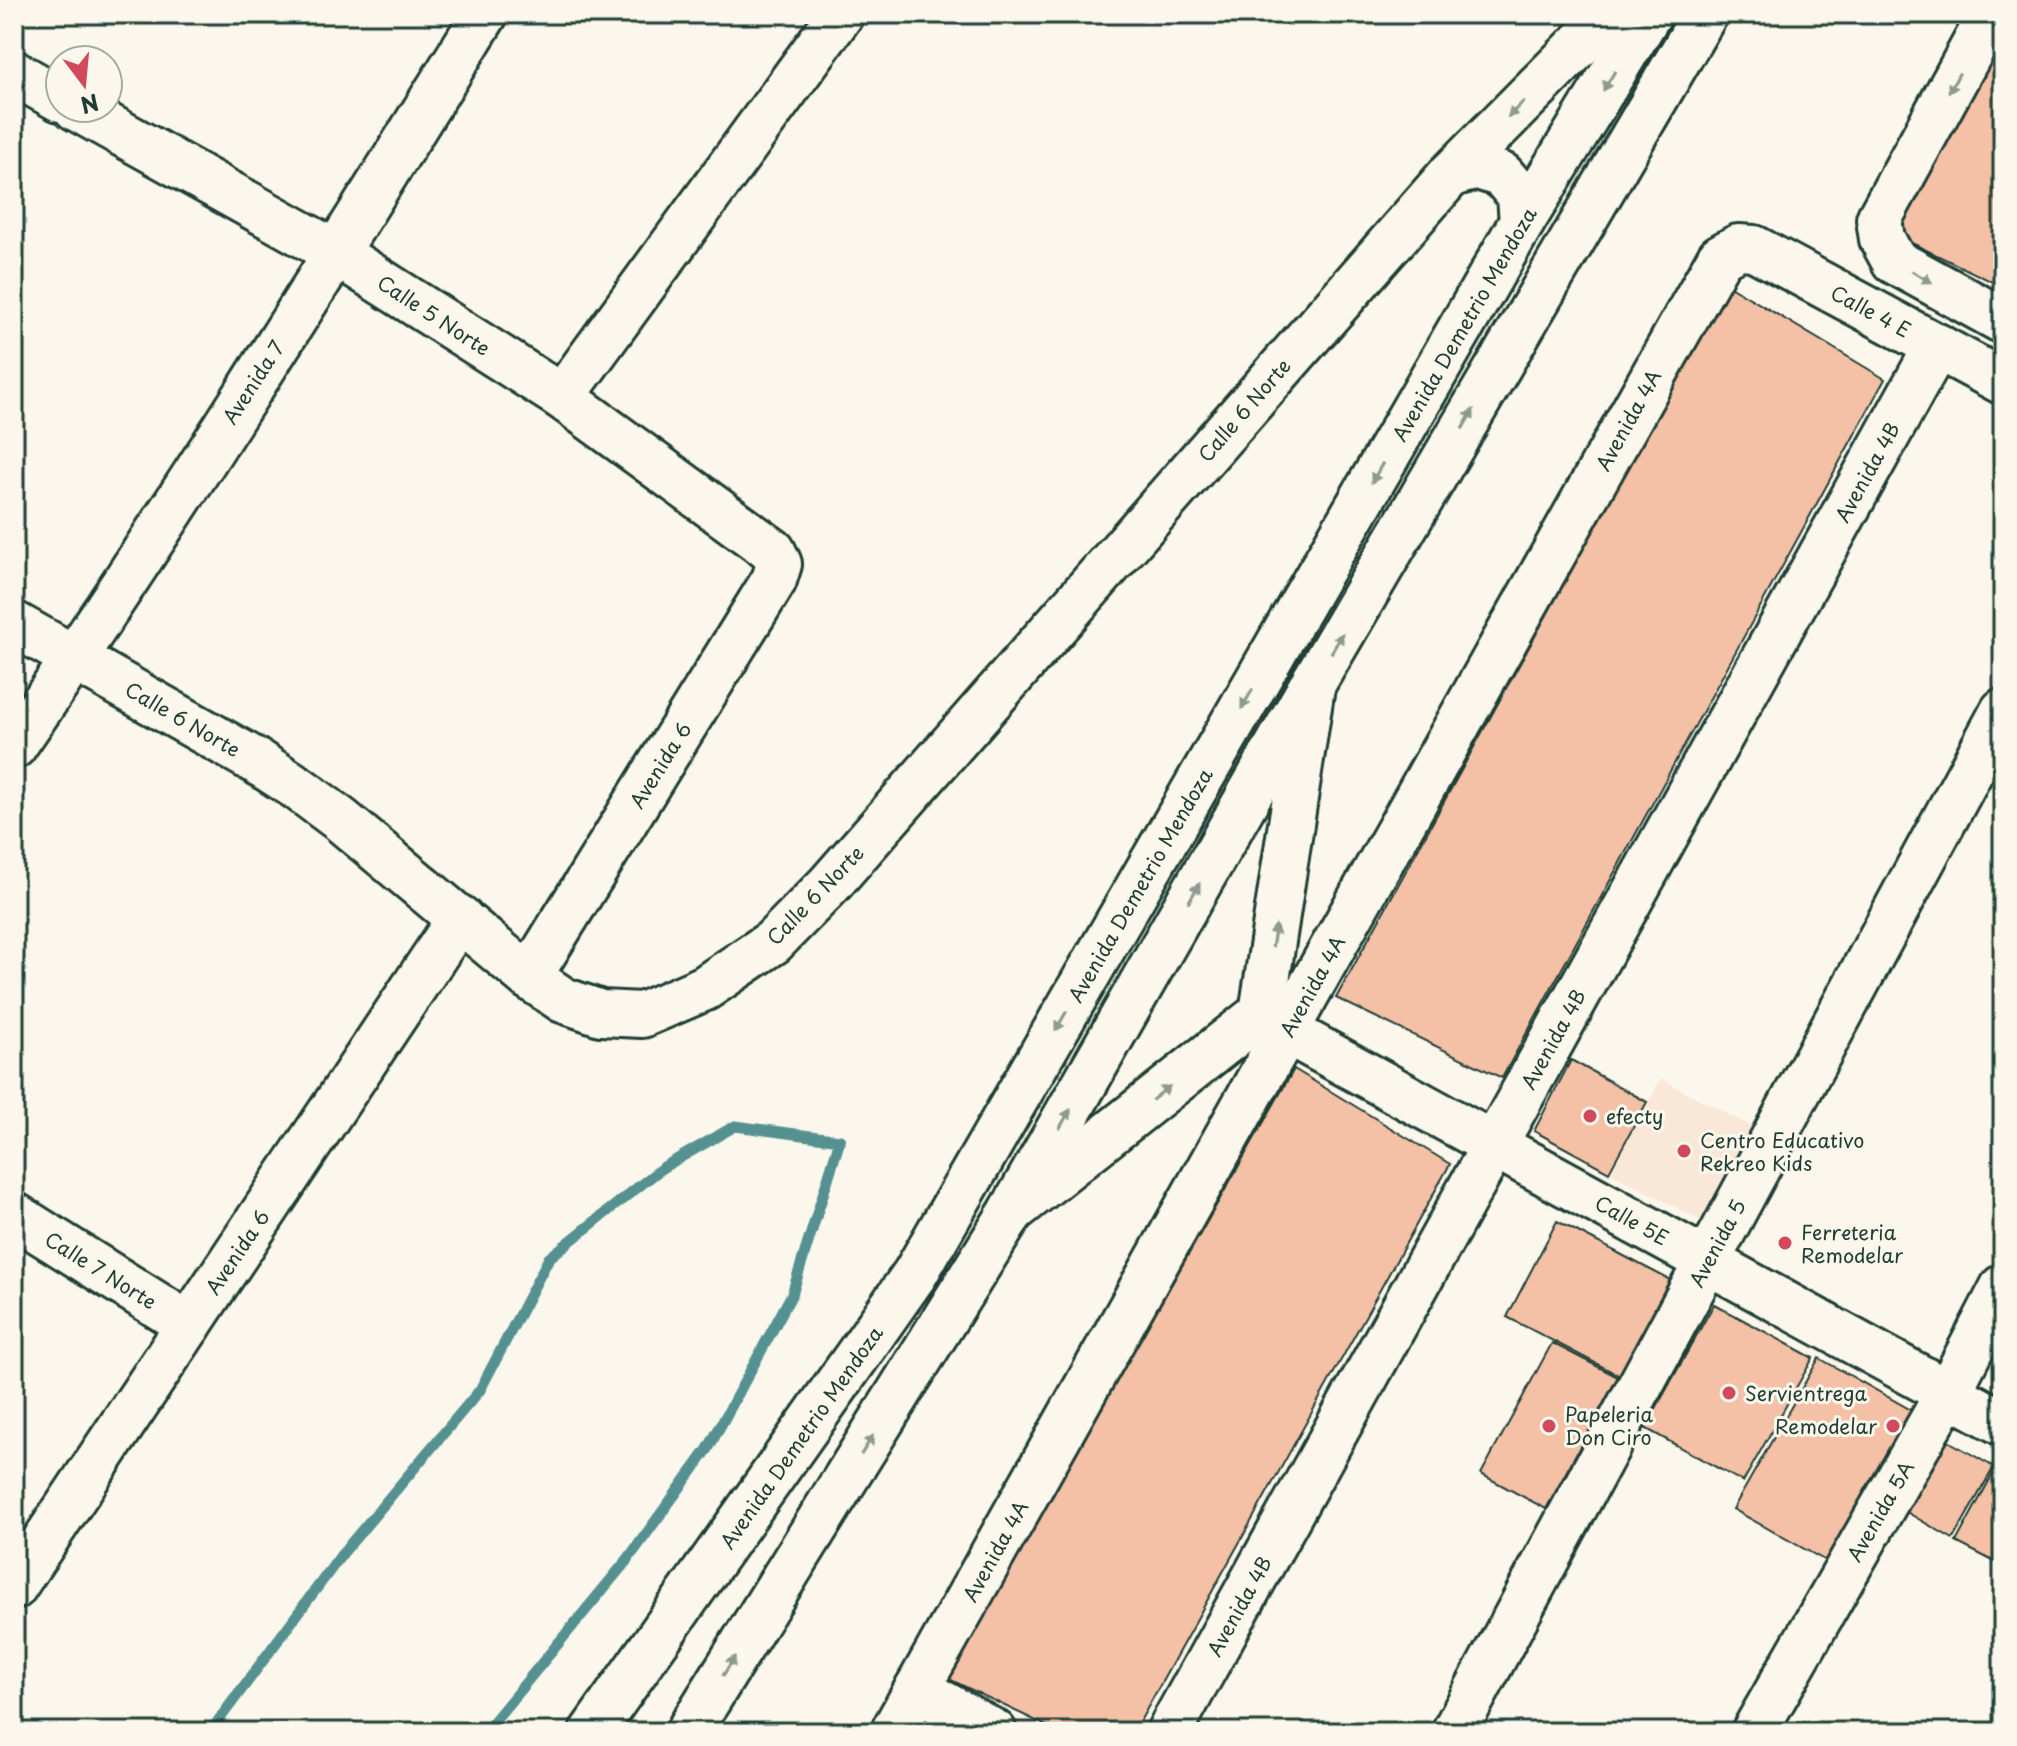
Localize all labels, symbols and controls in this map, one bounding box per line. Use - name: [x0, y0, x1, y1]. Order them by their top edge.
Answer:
- north arrow: [44, 44, 124, 124]
- one-way arrow: [1601, 70, 1616, 91]
- one-way arrow: [1947, 71, 1960, 94]
- text: N: [77, 86, 103, 123]
- one-way arrow: [1507, 99, 1526, 118]
- street label: Avenida Demetrio Mendoza: [1384, 201, 1544, 447]
- street label: Calle 5 Norte: [372, 267, 496, 363]
- one-way arrow: [1911, 270, 1934, 284]
- street label: Calle 4 E: [1826, 277, 1916, 345]
- street label: Avenida 7: [215, 334, 291, 430]
- street label: Calle 6 Norte: [1191, 352, 1297, 468]
- street label: Avenida 4A: [1588, 364, 1668, 476]
- one-way arrow: [1461, 408, 1475, 430]
- street label: Avenida 4B: [1827, 416, 1907, 528]
- one-way arrow: [1370, 462, 1384, 484]
- one-way arrow: [1330, 632, 1344, 654]
- street label: Calle 6 Norte: [120, 674, 246, 764]
- one-way arrow: [1240, 687, 1254, 710]
- street label: Avenida 6: [622, 716, 698, 814]
- street label: Avenida Demetrio Mendoza: [1060, 762, 1220, 1008]
- street label: Calle 6 Norte: [760, 838, 870, 952]
- one-way arrow: [1187, 882, 1201, 905]
- one-way arrow: [1268, 924, 1281, 949]
- street label: Avenida 4A: [1272, 930, 1352, 1042]
- street label: Avenida 4B: [1513, 983, 1593, 1095]
- one-way arrow: [1054, 1010, 1068, 1032]
- one-way arrow: [1151, 1086, 1171, 1102]
- place label: efecty: [1606, 1101, 1664, 1131]
- marker: efecty: [1581, 1107, 1599, 1125]
- one-way arrow: [1058, 1108, 1072, 1130]
- place label: Centro Educativo Rekreo Kids: [1700, 1125, 1864, 1178]
- marker: Centro Educativo Rekreo Kids: [1675, 1142, 1693, 1160]
- street label: Calle 5E: [1590, 1187, 1674, 1253]
- street label: Avenida 5: [1681, 1194, 1753, 1292]
- street label: Avenida 6: [198, 1204, 276, 1300]
- place label: Ferreteria Remodelar: [1801, 1217, 1903, 1270]
- street label: Calle 7 Norte: [39, 1224, 163, 1316]
- marker: Ferreteria Remodelar: [1776, 1234, 1794, 1252]
- street label: Avenida Demetrio Mendoza: [712, 1319, 890, 1555]
- place label: Servientrega: [1745, 1378, 1868, 1408]
- marker: Servientrega: [1720, 1384, 1738, 1402]
- place label: Papeleria Don Ciro: [1565, 1399, 1653, 1452]
- place label: Remodelar: [1775, 1411, 1877, 1441]
- marker: Papeleria Don Ciro: [1540, 1417, 1558, 1435]
- marker: Remodelar: [1884, 1417, 1902, 1435]
- one-way arrow: [859, 1434, 873, 1456]
- street label: Avenida 5A: [1839, 1455, 1921, 1567]
- street label: Avenida 4A: [955, 1495, 1035, 1607]
- street label: Avenida 4B: [1199, 1550, 1279, 1662]
- one-way arrow: [722, 1655, 736, 1677]

